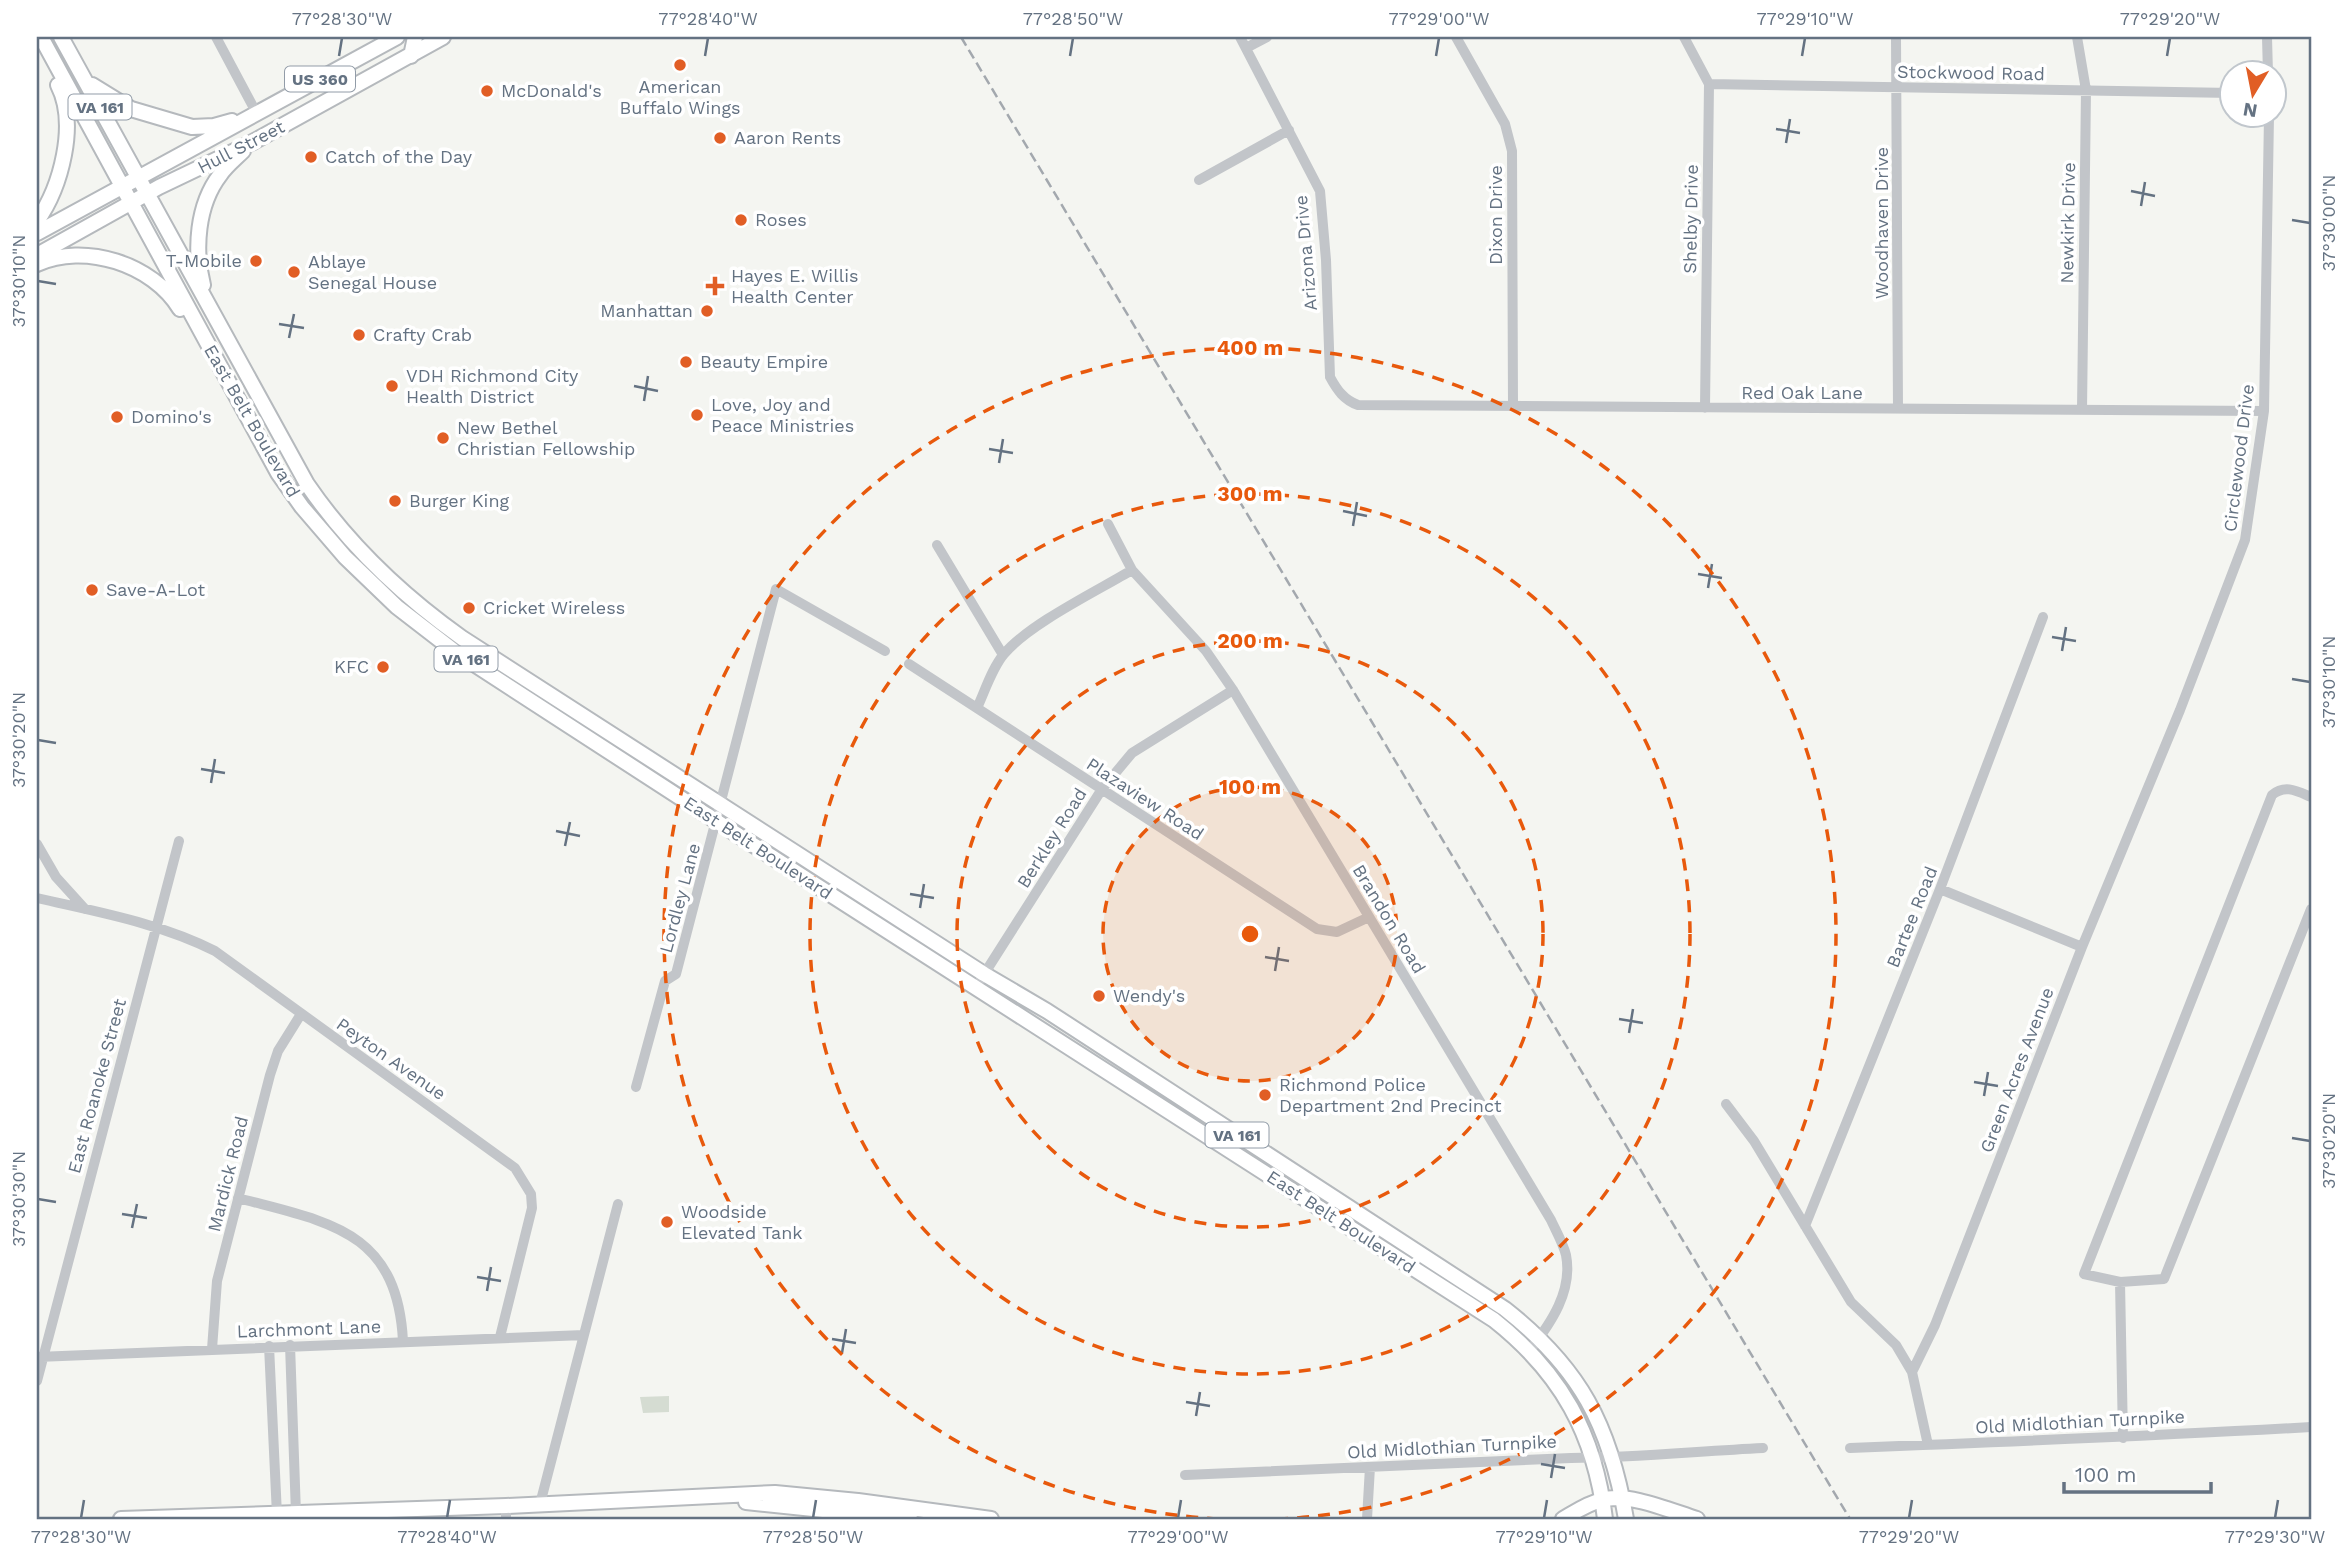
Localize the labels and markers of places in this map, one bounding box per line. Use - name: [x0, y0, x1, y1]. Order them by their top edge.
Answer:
- marker: American Buffalo Wings: [672, 57, 688, 73]
- place label: American Buffalo Wings: [620, 76, 740, 118]
- place label: McDonald's: [501, 80, 602, 101]
- marker: McDonald's: [479, 83, 495, 99]
- place label: Aaron Rents: [734, 127, 841, 148]
- marker: Aaron Rents: [712, 130, 728, 146]
- place label: Catch of the Day: [325, 146, 473, 167]
- marker: Catch of the Day: [303, 149, 319, 165]
- place label: Roses: [755, 209, 807, 230]
- marker: Roses: [733, 212, 749, 228]
- place label: T-Mobile: [166, 250, 242, 271]
- place label: Ablaye Senegal House: [308, 251, 437, 293]
- marker: T-Mobile: [248, 253, 264, 269]
- marker: Ablaye Senegal House: [286, 264, 302, 280]
- place label: Hayes E. Willis Health Center: [731, 265, 858, 307]
- marker: Hayes E. Willis Health Center: [705, 276, 725, 296]
- place label: Manhattan: [600, 300, 693, 321]
- marker: Manhattan: [699, 303, 715, 319]
- place label: Crafty Crab: [373, 324, 472, 345]
- marker: Crafty Crab: [351, 327, 367, 343]
- place label: Beauty Empire: [700, 351, 828, 372]
- marker: Beauty Empire: [678, 354, 694, 370]
- place label: VDH Richmond City Health District: [406, 365, 579, 407]
- marker: VDH Richmond City Health District: [384, 378, 400, 394]
- place label: Love, Joy and Peace Ministries: [711, 394, 854, 436]
- place label: Domino's: [131, 406, 212, 427]
- marker: Love, Joy and Peace Ministries: [689, 407, 705, 423]
- marker: Domino's: [109, 409, 125, 425]
- place label: New Bethel Christian Fellowship: [457, 417, 635, 459]
- marker: New Bethel Christian Fellowship: [435, 430, 451, 446]
- place label: Burger King: [409, 490, 510, 511]
- marker: Burger King: [387, 493, 403, 509]
- place label: Save-A-Lot: [106, 579, 206, 600]
- marker: Save-A-Lot: [84, 582, 100, 598]
- place label: Cricket Wireless: [483, 597, 625, 618]
- marker: Cricket Wireless: [461, 600, 477, 616]
- place label: KFC: [334, 656, 369, 677]
- marker: KFC: [375, 659, 391, 675]
- centre of rings: [1238, 922, 1262, 946]
- place label: Wendy's: [1113, 985, 1185, 1006]
- marker: Wendy's: [1091, 988, 1107, 1004]
- place label: Richmond Police Department 2nd Precinct: [1279, 1074, 1502, 1116]
- marker: Richmond Police Department 2nd Precinct: [1257, 1087, 1273, 1103]
- place label: Woodside Elevated Tank: [681, 1201, 803, 1243]
- marker: Woodside Elevated Tank: [659, 1214, 675, 1230]

